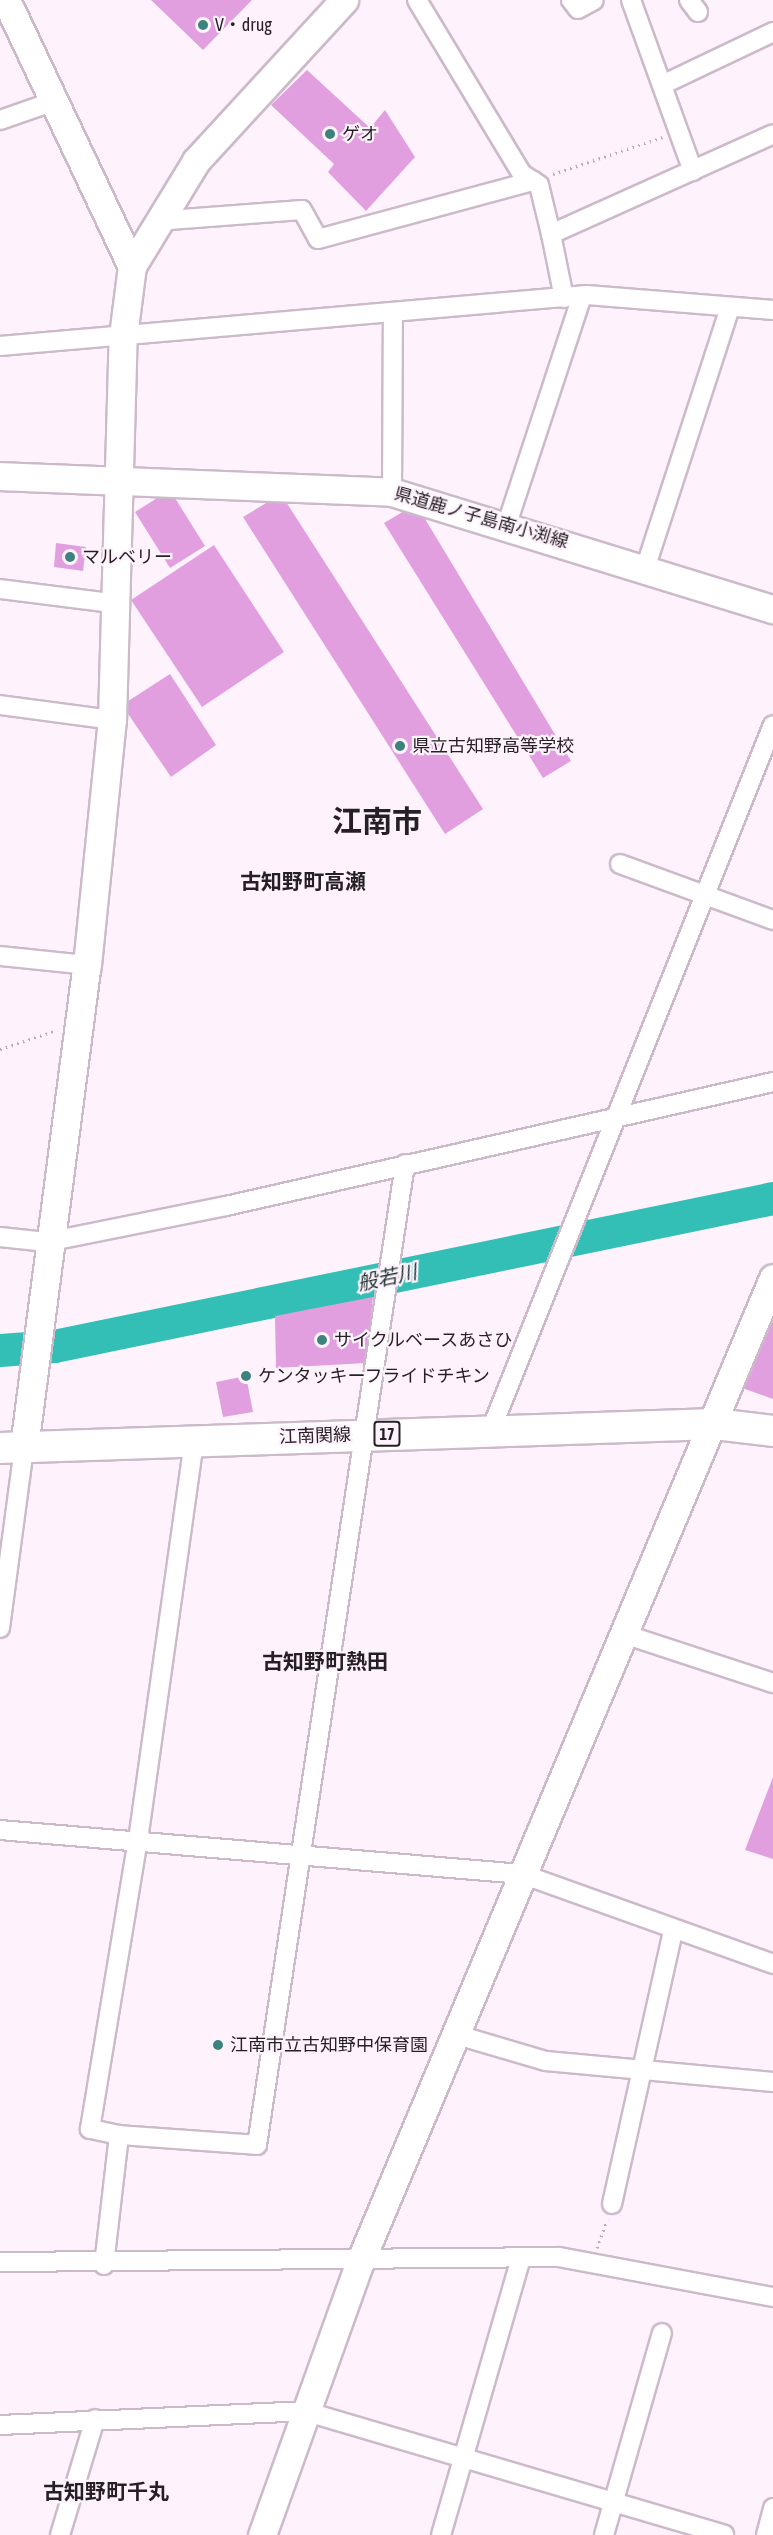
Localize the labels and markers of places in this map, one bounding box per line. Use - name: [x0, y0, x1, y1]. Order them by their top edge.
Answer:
- place label: V・drug: [215, 14, 272, 36]
- marker: V・drug: [196, 18, 210, 32]
- place label: ゲオ: [342, 123, 378, 145]
- marker: ゲオ: [323, 127, 337, 141]
- place label: マルベリー: [82, 546, 172, 568]
- marker: マルベリー: [63, 550, 77, 564]
- place label: 県立古知野高等学校: [412, 735, 574, 757]
- marker: 県立古知野高等学校: [393, 739, 407, 753]
- place label: サイクルベースあさひ: [334, 1329, 514, 1351]
- marker: サイクルベースあさひ: [315, 1333, 329, 1347]
- place label: ケンタッキーフライドチキン: [258, 1365, 492, 1387]
- marker: ケンタッキーフライドチキン: [239, 1369, 253, 1383]
- place label: 江南市立古知野中保育園: [230, 2034, 428, 2056]
- marker: 江南市立古知野中保育園: [211, 2038, 225, 2052]

